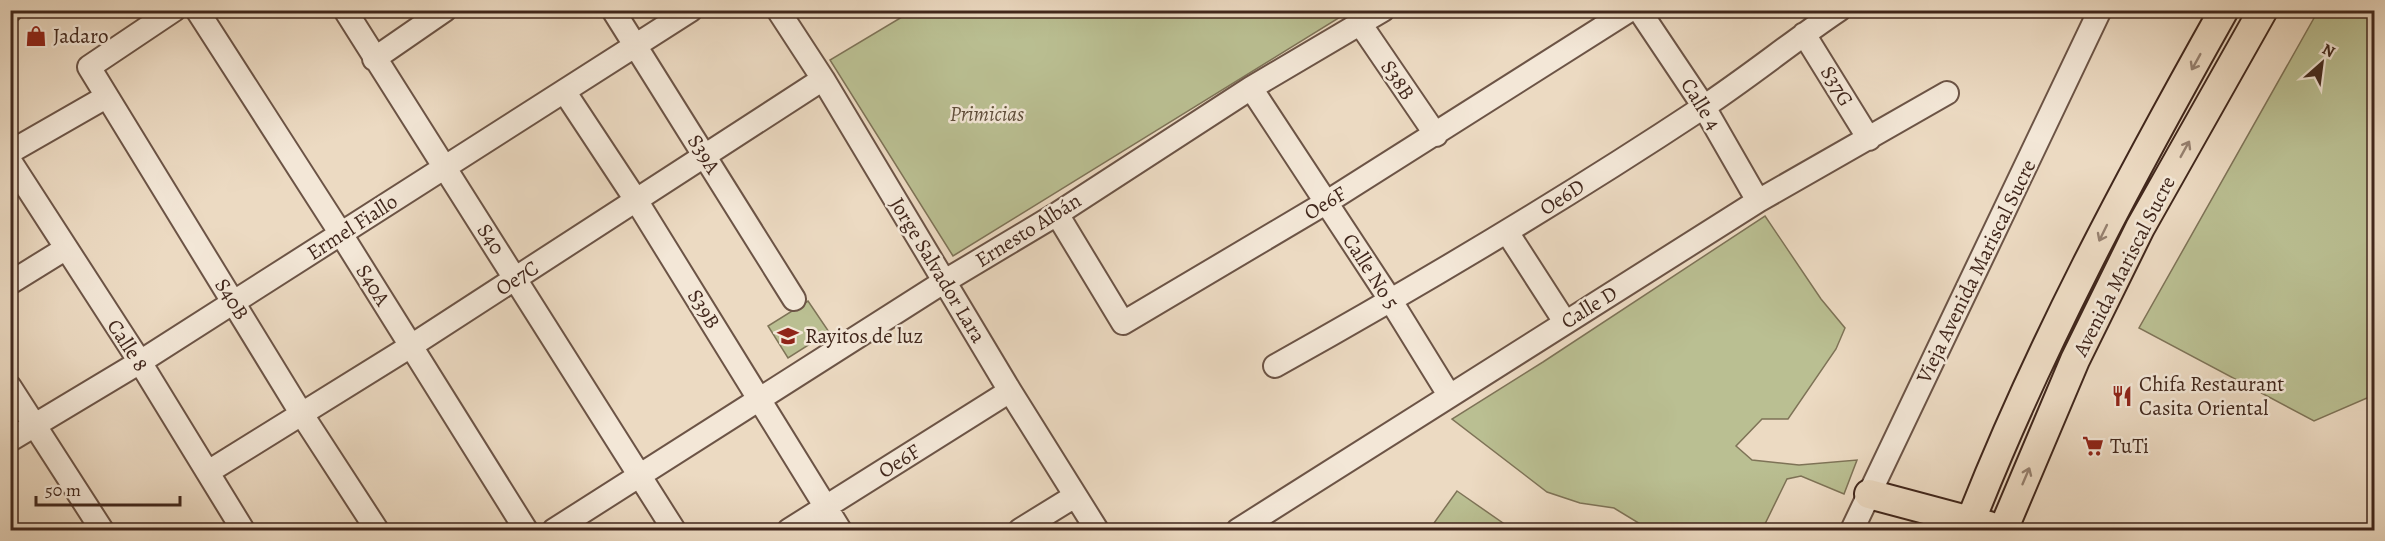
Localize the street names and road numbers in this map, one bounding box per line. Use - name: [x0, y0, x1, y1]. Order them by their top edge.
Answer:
- street label: S38B: [1374, 55, 1422, 105]
- street label: S37G: [1814, 60, 1860, 112]
- street label: Calle 4: [1674, 73, 1728, 135]
- street label: S39A: [681, 129, 727, 180]
- street label: Vieja Avenida Mariscal Sucre: [1909, 155, 2042, 388]
- street label: Avenida Mariscal Sucre: [2066, 171, 2182, 362]
- street label: Oe6D: [1534, 172, 1590, 222]
- street label: Oe6F: [1299, 179, 1351, 226]
- street label: Ernesto Albán: [970, 186, 1086, 274]
- street label: Ermel Fiallo: [301, 187, 403, 267]
- street label: Jorge Salvador Lara: [884, 192, 993, 348]
- street label: S40: [471, 218, 511, 260]
- street label: Calle No 5: [1336, 228, 1406, 314]
- street label: Oe7C: [490, 254, 544, 302]
- street label: S40A: [349, 259, 397, 312]
- street label: S40B: [208, 273, 256, 325]
- street label: Calle D: [1555, 279, 1623, 335]
- street label: S39B: [681, 284, 727, 334]
- street label: Calle 8: [101, 313, 155, 377]
- street label: Oe6F: [873, 437, 925, 485]

